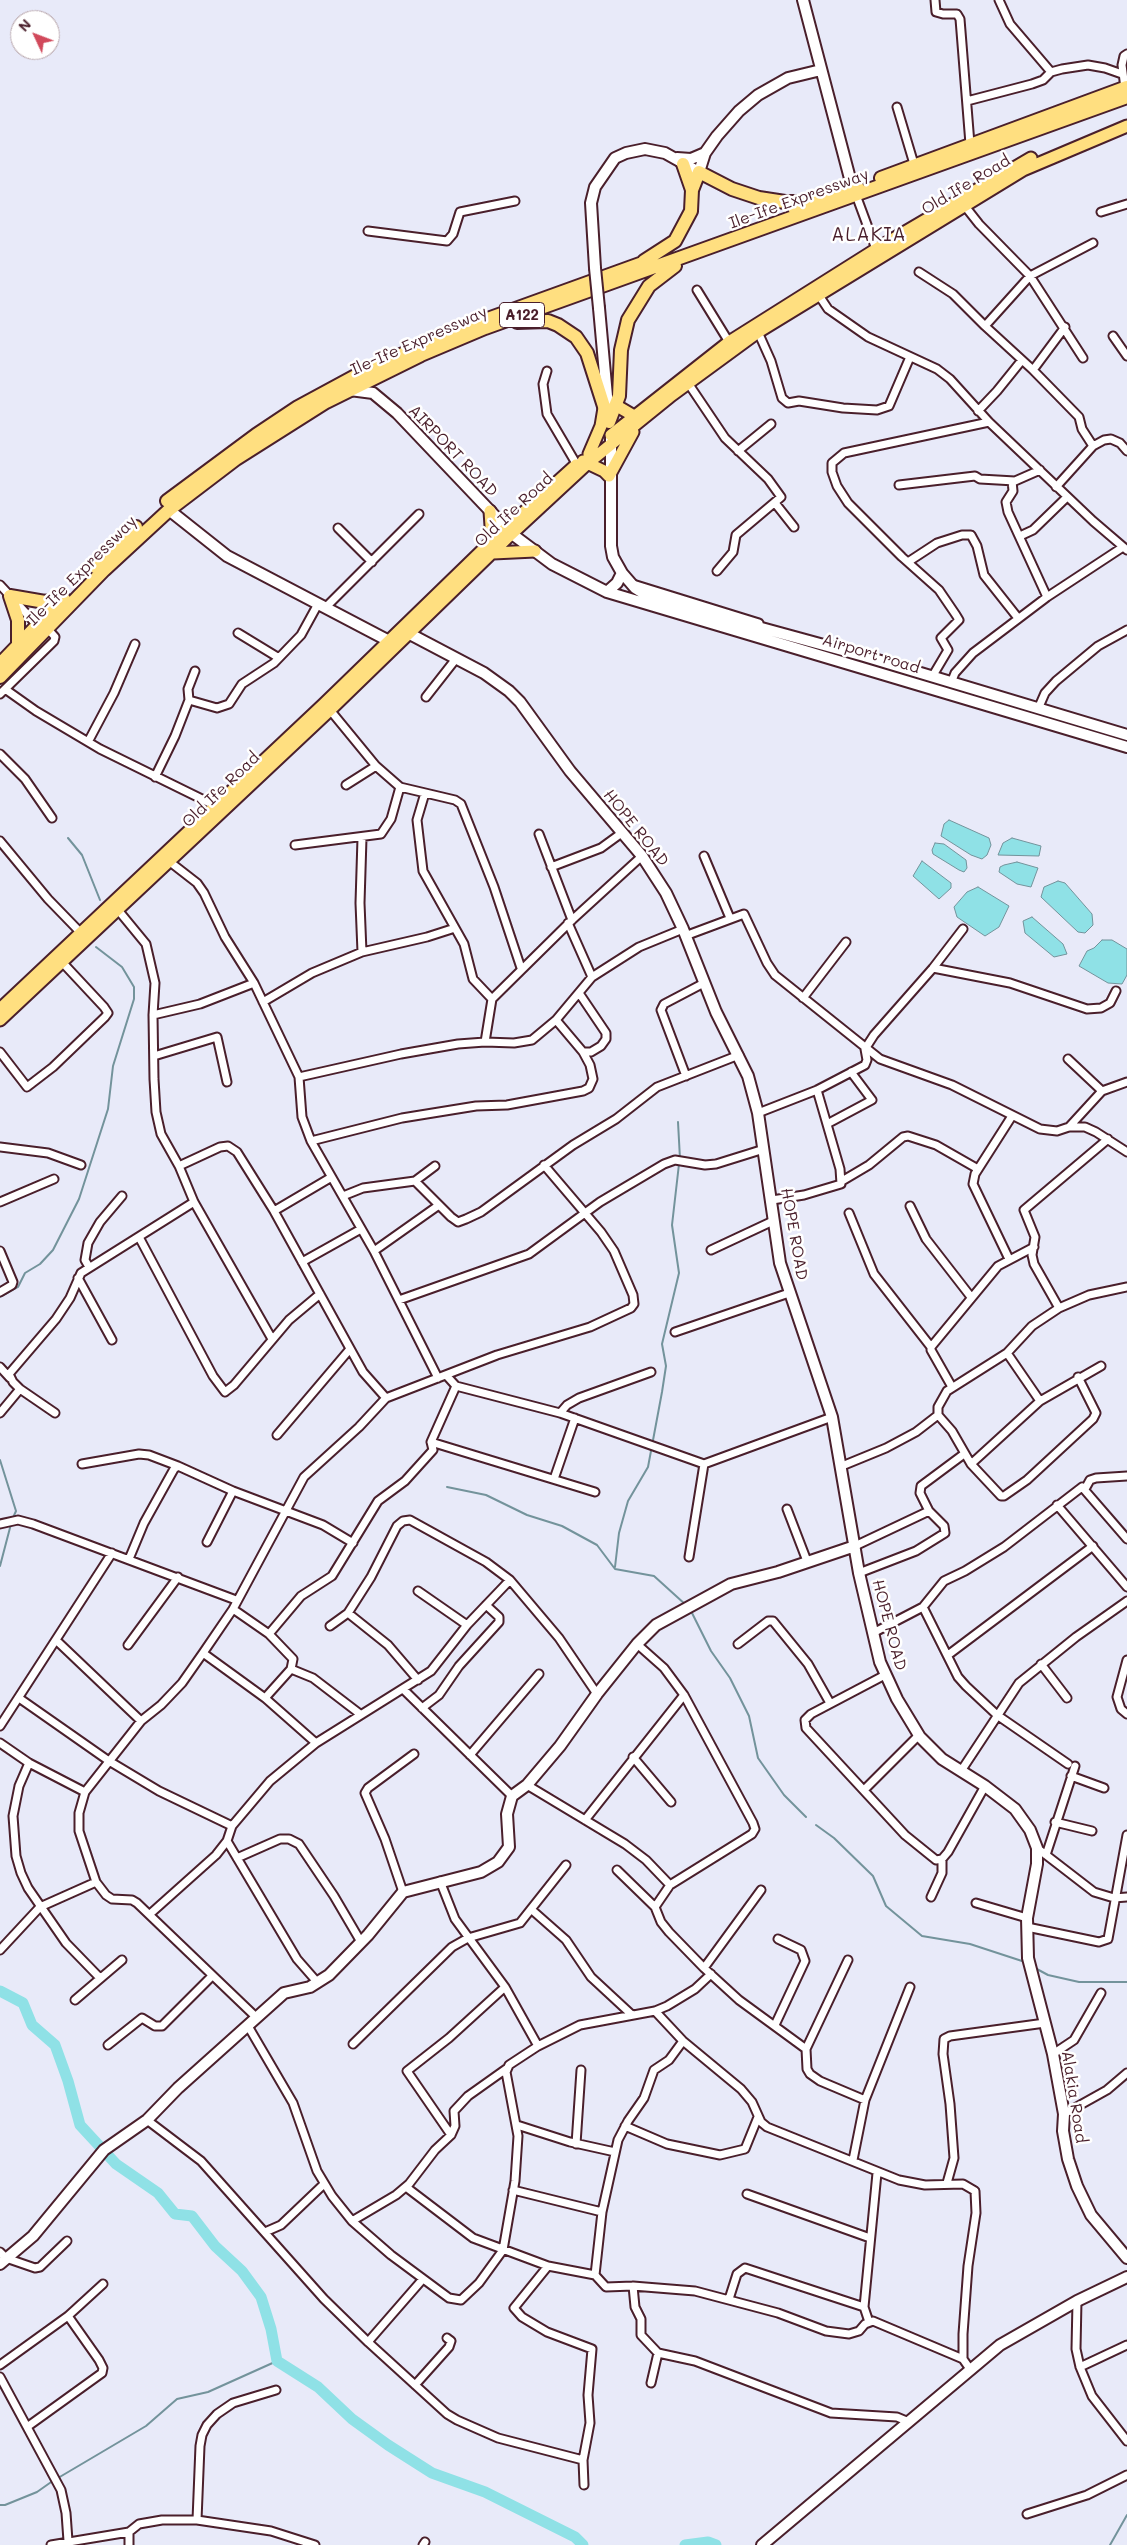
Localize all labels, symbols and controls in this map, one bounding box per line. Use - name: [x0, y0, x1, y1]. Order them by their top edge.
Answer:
- north arrow: [10, 10, 60, 60]
- text: N: [14, 15, 35, 35]
- street label: Old Ife Road: [918, 151, 1014, 219]
- street label: Ile-Ife Expressway: [726, 165, 872, 233]
- district label: ALAKIA: [831, 224, 907, 246]
- street label: Ile-Ife Expressway: [348, 302, 490, 380]
- road number: A122: [500, 302, 544, 328]
- street label: AIRPORT ROAD: [404, 401, 502, 501]
- street label: Old Ife Road: [471, 469, 557, 551]
- street label: Ile-Ife Expressway: [23, 512, 141, 630]
- street label: Airport road: [820, 630, 922, 678]
- street label: Old Ife Road: [178, 748, 264, 832]
- street label: HOPE ROAD: [599, 786, 673, 870]
- street label: HOPE ROAD: [776, 1186, 812, 1282]
- street label: HOPE ROAD: [868, 1578, 910, 1672]
- street label: Alakia Road: [1057, 2049, 1091, 2145]

